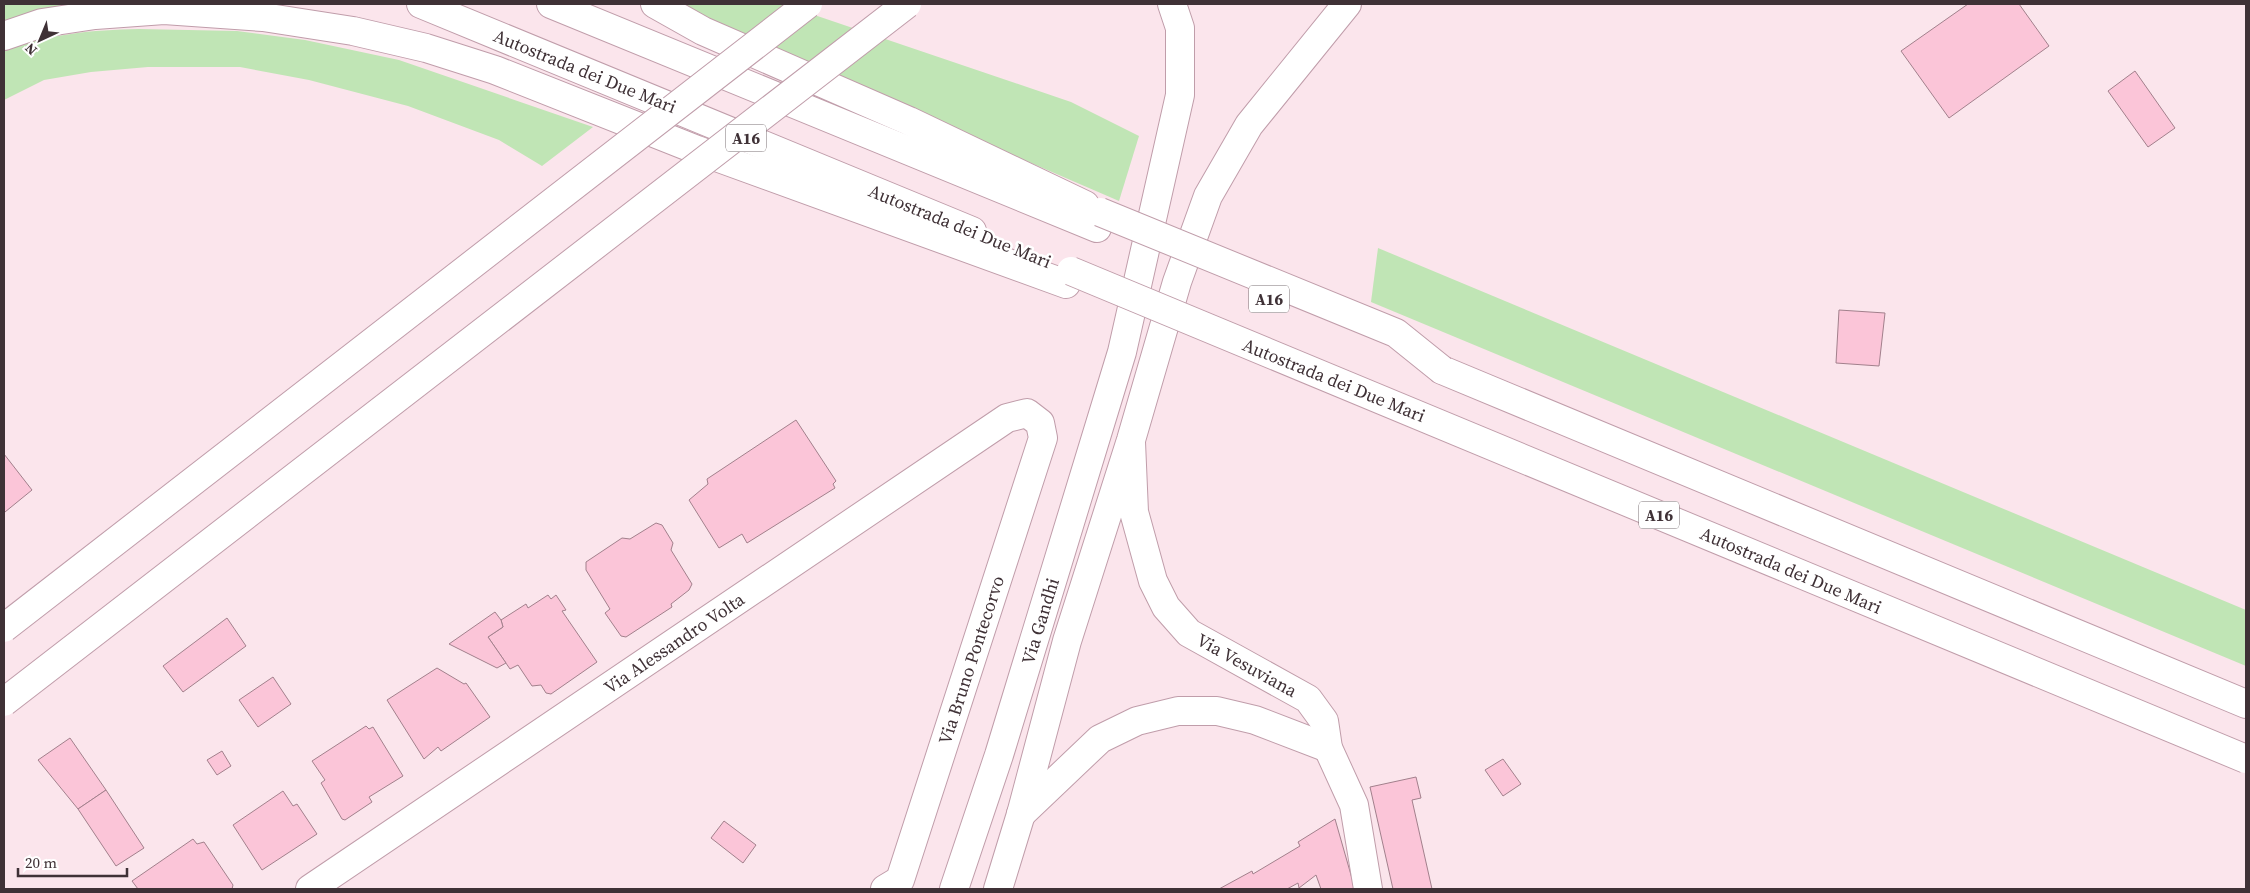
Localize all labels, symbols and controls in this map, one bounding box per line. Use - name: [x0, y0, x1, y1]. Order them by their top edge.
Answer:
- north arrow: [15, 15, 65, 65]
- street label: Autostrada dei Due Mari: [490, 23, 680, 119]
- text: N: [20, 39, 42, 60]
- road number: A16: [726, 125, 766, 152]
- street label: Autostrada dei Due Mari: [865, 178, 1055, 274]
- road number: A16: [1249, 286, 1289, 312]
- street label: Autostrada dei Due Mari: [1239, 332, 1429, 428]
- road number: A16: [1639, 502, 1679, 528]
- street label: Autostrada dei Due Mari: [1696, 520, 1886, 620]
- street label: Via Bruno Pontecorvo: [932, 572, 1010, 747]
- street label: Via Gandhi: [1015, 575, 1065, 667]
- street label: Via Alessandro Volta: [599, 586, 750, 699]
- street label: Via Vesuviana: [1192, 627, 1302, 703]
- scale bar: [18, 846, 126, 878]
- text: 20 m: [25, 852, 57, 873]

